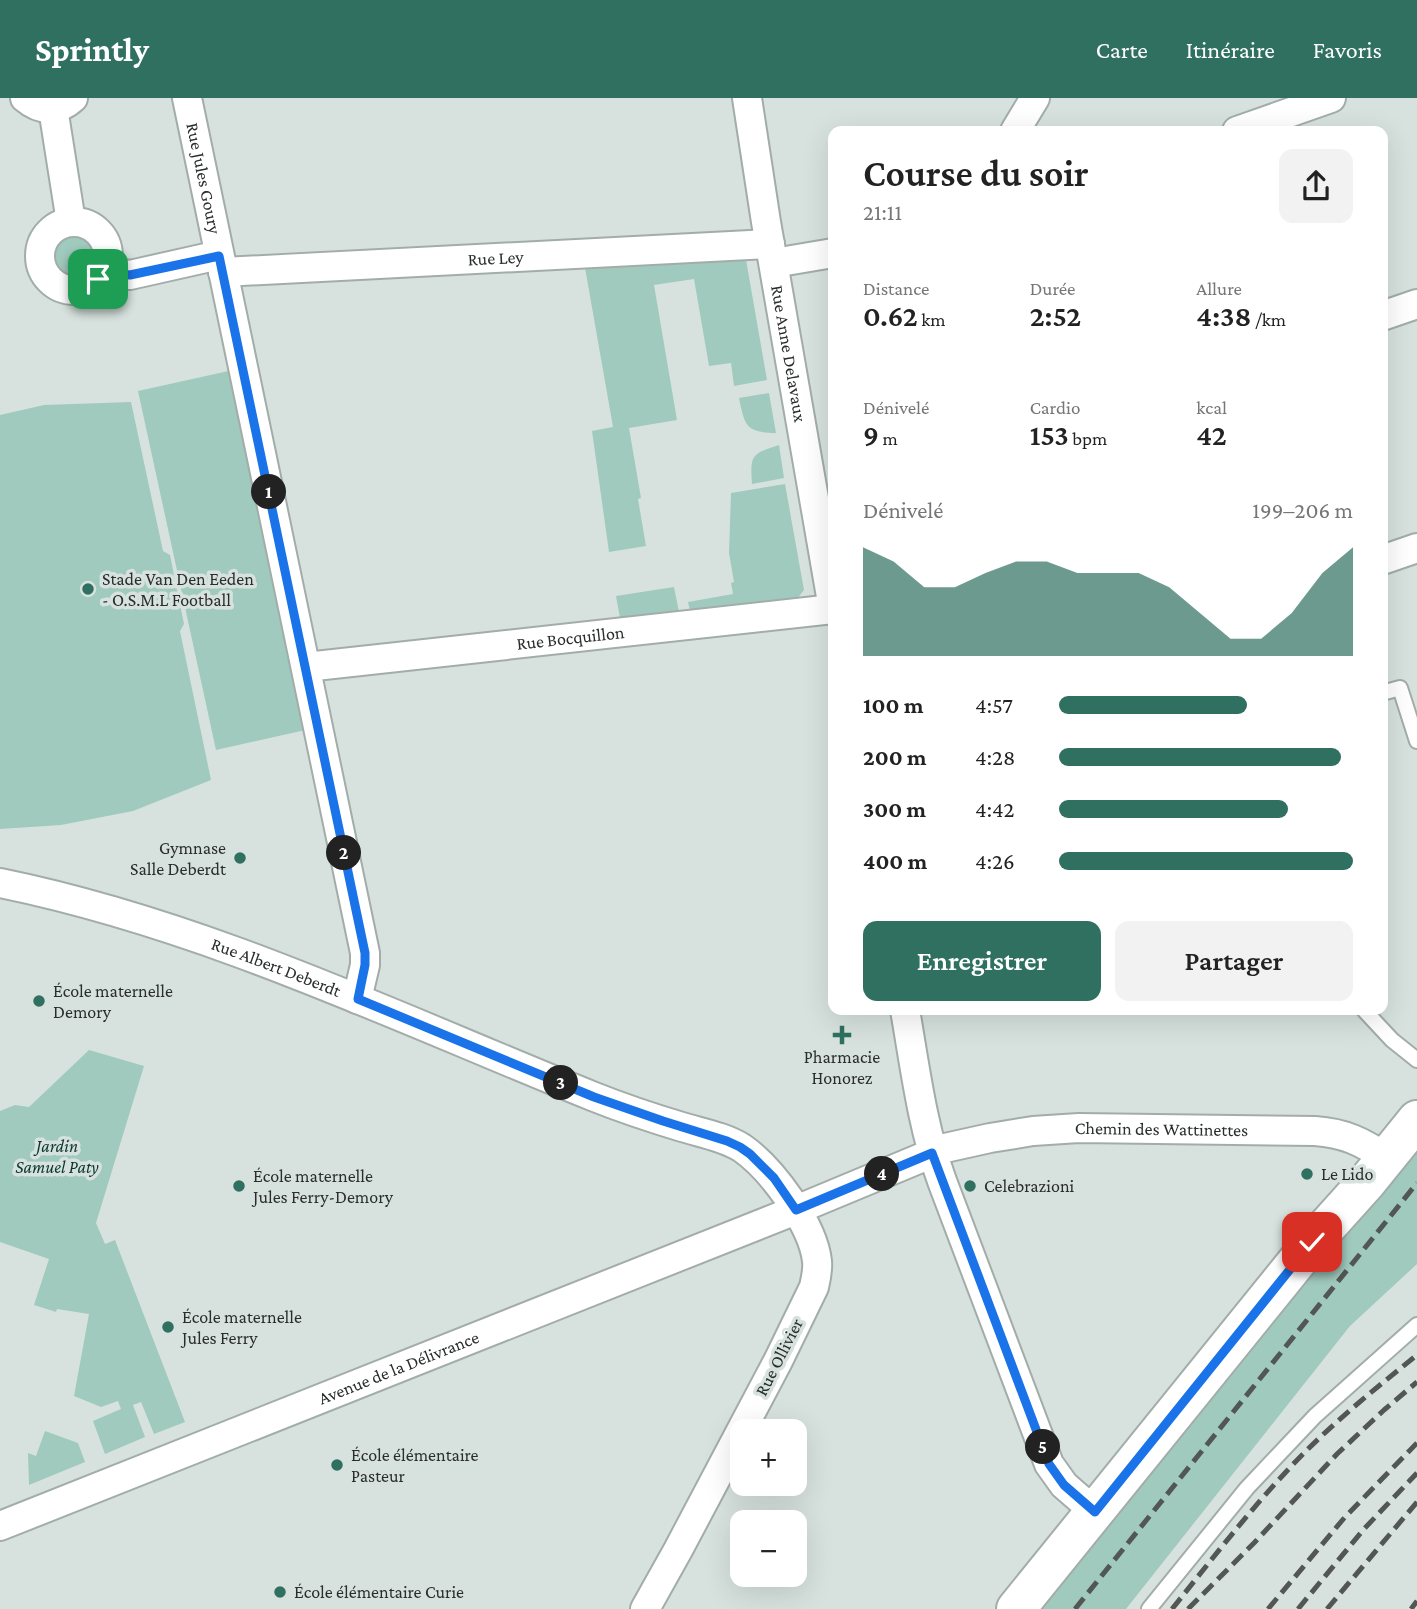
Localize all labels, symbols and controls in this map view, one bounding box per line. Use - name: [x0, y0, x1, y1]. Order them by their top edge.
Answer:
- text: Sprintly: [35, 31, 149, 68]
- text: Carte: [1096, 36, 1148, 63]
- text: Itinéraire: [1186, 36, 1275, 63]
- text: Favoris: [1313, 36, 1382, 63]
- street label: Rue Jules Goury: [182, 121, 225, 236]
- button: share: [1279, 149, 1353, 223]
- text: Course du soir: [863, 152, 1089, 194]
- text: 21:11: [863, 199, 902, 225]
- street label: Rue Ley: [467, 247, 525, 269]
- pin: [68, 249, 128, 309]
- icon: arrive: [79, 260, 117, 298]
- text: Distance: [863, 278, 929, 299]
- text: Durée: [1030, 278, 1075, 299]
- text: Allure: [1196, 278, 1242, 299]
- street label: Rue Anne Delavaux: [767, 283, 811, 424]
- text: 0.62: [863, 299, 918, 332]
- text: 2:52: [1030, 299, 1081, 332]
- text: 4:38: [1196, 299, 1251, 332]
- text: km: [918, 309, 946, 330]
- text: /km: [1251, 309, 1286, 330]
- text: Dénivelé: [863, 397, 929, 418]
- text: Cardio: [1030, 397, 1080, 418]
- text: kcal: [1196, 397, 1227, 418]
- text: 9: [863, 418, 879, 451]
- text: 153: [1030, 418, 1069, 451]
- text: 42: [1196, 418, 1227, 451]
- text: m: [879, 428, 898, 449]
- text: bpm: [1069, 428, 1107, 449]
- pin: 1: [252, 474, 286, 510]
- text: 1: [265, 481, 272, 502]
- text: Dénivelé: [863, 497, 943, 523]
- text: 199–206 m: [1252, 497, 1353, 523]
- place label: Stade Van Den Eeden - O.S.M.L Football: [102, 569, 254, 610]
- marker: Stade Van Den Eeden - O.S.M.L Football: [80, 581, 96, 597]
- street label: Rue Bocquillon: [515, 622, 626, 654]
- text: 100 m: [863, 692, 923, 718]
- text: 4:57: [975, 692, 1013, 718]
- text: 200 m: [863, 744, 927, 770]
- text: 4:28: [975, 744, 1015, 770]
- text: 300 m: [863, 796, 926, 822]
- text: 4:42: [975, 796, 1015, 822]
- pin: 2: [326, 836, 362, 870]
- place label: Gymnase Salle Deberdt: [130, 838, 227, 879]
- text: 2: [339, 842, 348, 863]
- text: 400 m: [863, 848, 927, 874]
- text: 4:26: [975, 848, 1015, 874]
- marker: Gymnase Salle Deberdt: [232, 850, 248, 866]
- button: Enregistrer: [863, 921, 1101, 1001]
- button: Partager: [1115, 921, 1353, 1001]
- street label: Rue Albert Deberdt: [209, 934, 345, 1001]
- place label: École maternelle Demory: [53, 981, 173, 1022]
- marker: École maternelle Demory: [31, 993, 47, 1009]
- marker: Pharmacie Honorez: [834, 1027, 850, 1043]
- place label: Pharmacie Honorez: [804, 1047, 880, 1088]
- pin: 3: [544, 1066, 578, 1100]
- text: 3: [556, 1072, 565, 1093]
- street label: Chemin des Wattinettes: [1075, 1118, 1248, 1140]
- park label: Jardin Samuel Paty: [15, 1136, 99, 1177]
- pin: 4: [864, 1156, 900, 1192]
- text: 4: [876, 1163, 887, 1184]
- place label: Le Lido: [1321, 1164, 1373, 1184]
- place label: École maternelle Jules Ferry-Demory: [251, 1166, 394, 1207]
- marker: Le Lido: [1299, 1166, 1315, 1182]
- place label: Celebrazioni: [984, 1176, 1075, 1196]
- marker: École maternelle Jules Ferry-Demory: [231, 1178, 247, 1194]
- marker: Celebrazioni: [962, 1178, 978, 1194]
- pin: [1282, 1212, 1342, 1272]
- icon: check: [1293, 1223, 1331, 1261]
- place label: École maternelle Jules Ferry: [180, 1307, 302, 1348]
- street label: Rue Ollivier: [751, 1314, 807, 1399]
- marker: École maternelle Jules Ferry: [160, 1319, 176, 1335]
- street label: Avenue de la Délivrance: [316, 1327, 482, 1409]
- map controls: [730, 1419, 807, 1587]
- button: +: [730, 1419, 807, 1496]
- pin: 5: [1026, 1430, 1060, 1464]
- text: 5: [1038, 1436, 1047, 1457]
- place label: École élémentaire Pasteur: [351, 1445, 479, 1486]
- marker: École élémentaire Pasteur: [329, 1457, 345, 1473]
- button: −: [730, 1510, 807, 1587]
- place label: École élémentaire Curie: [294, 1582, 464, 1602]
- marker: École élémentaire Curie: [272, 1584, 288, 1600]

